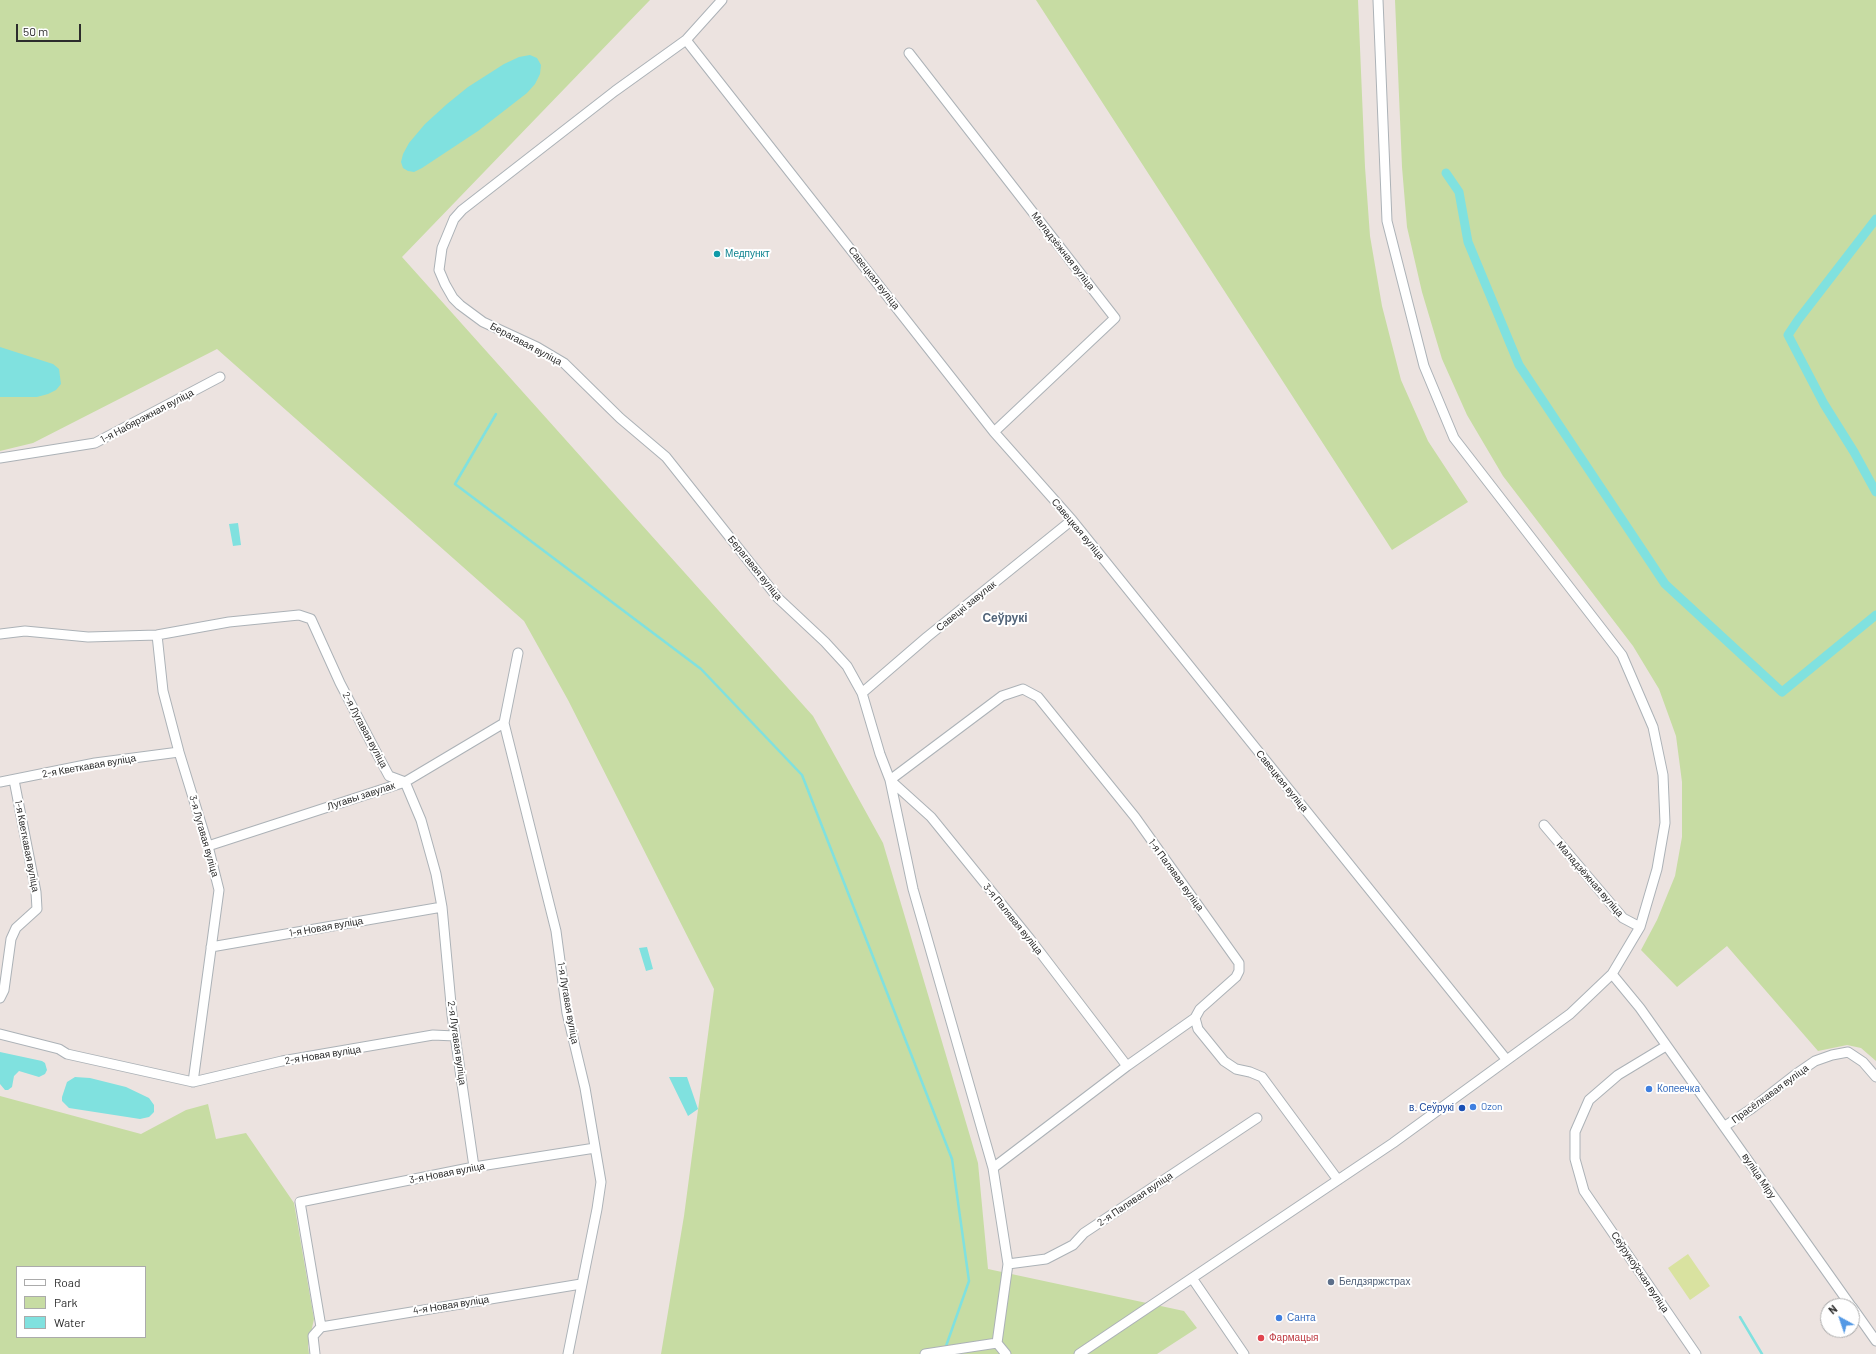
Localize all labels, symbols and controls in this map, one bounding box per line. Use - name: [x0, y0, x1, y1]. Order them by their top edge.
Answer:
- scale bar: [18, 16, 83, 42]
- text: 50 m: [23, 24, 48, 38]
- street label: Маладзёжная вуліца: [1029, 210, 1097, 292]
- street label: Савецкая вуліца: [846, 244, 902, 312]
- place label: Медпункт: [725, 248, 770, 260]
- marker: Медпункт: [712, 249, 722, 259]
- street label: Берагавая вуліца: [488, 320, 564, 368]
- street label: 1-я Набярэжная вуліца: [98, 386, 196, 446]
- street label: Савецкая вуліца: [1049, 496, 1107, 562]
- street label: Берагавая вуліца: [725, 533, 785, 603]
- street label: Савецкі завулак: [934, 578, 998, 634]
- district label: Сеўрукі: [982, 611, 1028, 625]
- street label: 2-я Лугавая вуліца: [340, 690, 390, 770]
- street label: Савецкая вуліца: [1253, 748, 1311, 814]
- street label: 2-я Кветкавая вуліца: [41, 752, 137, 780]
- street label: Лугавы завулак: [325, 779, 397, 813]
- street label: 3-я Лугавая вуліца: [187, 794, 221, 878]
- street label: 1-я Кветкавая вуліца: [12, 799, 42, 893]
- street label: 1-я Палявая вуліца: [1146, 837, 1206, 913]
- street label: Маладзёжная вуліца: [1554, 839, 1626, 919]
- street label: 3-я Палявая вуліца: [981, 881, 1045, 957]
- street label: 1-я Новая вуліца: [288, 915, 364, 939]
- street label: 1-я Лугавая вуліца: [555, 961, 581, 1045]
- street label: 2-я Лугавая вуліца: [445, 1000, 469, 1086]
- street label: 2-я Новая вуліца: [284, 1043, 362, 1067]
- street label: Прасёлкавая вуліца: [1729, 1062, 1811, 1126]
- place label: Копеечка: [1657, 1083, 1700, 1095]
- marker: Копеечка: [1644, 1084, 1654, 1094]
- place label: Ozon: [1481, 1101, 1503, 1113]
- place label: в. Сеўрукі: [1409, 1102, 1454, 1114]
- marker: Ozon: [1468, 1102, 1478, 1112]
- marker: в. Сеўрукі: [1457, 1103, 1467, 1113]
- street label: вуліца Міру: [1739, 1151, 1779, 1201]
- street label: 3-я Новая вуліца: [408, 1160, 486, 1186]
- street label: 2-я Палявая вуліца: [1095, 1169, 1175, 1229]
- street label: Сеўрукоўская вуліца: [1608, 1229, 1672, 1315]
- legend: [16, 1266, 146, 1338]
- text: Road: [54, 1275, 81, 1289]
- place label: Белдзяржстрах: [1339, 1276, 1410, 1288]
- marker: Белдзяржстрах: [1326, 1277, 1336, 1287]
- street label: 4-я Новая вуліца: [412, 1293, 490, 1317]
- text: Park: [54, 1295, 78, 1309]
- north arrow: [1820, 1298, 1860, 1338]
- text: N: [1826, 1302, 1840, 1317]
- place label: Санта: [1287, 1312, 1315, 1324]
- marker: Санта: [1274, 1313, 1284, 1323]
- text: Water: [54, 1315, 85, 1329]
- place label: Фармацыя: [1269, 1332, 1318, 1344]
- marker: Фармацыя: [1256, 1333, 1266, 1343]

